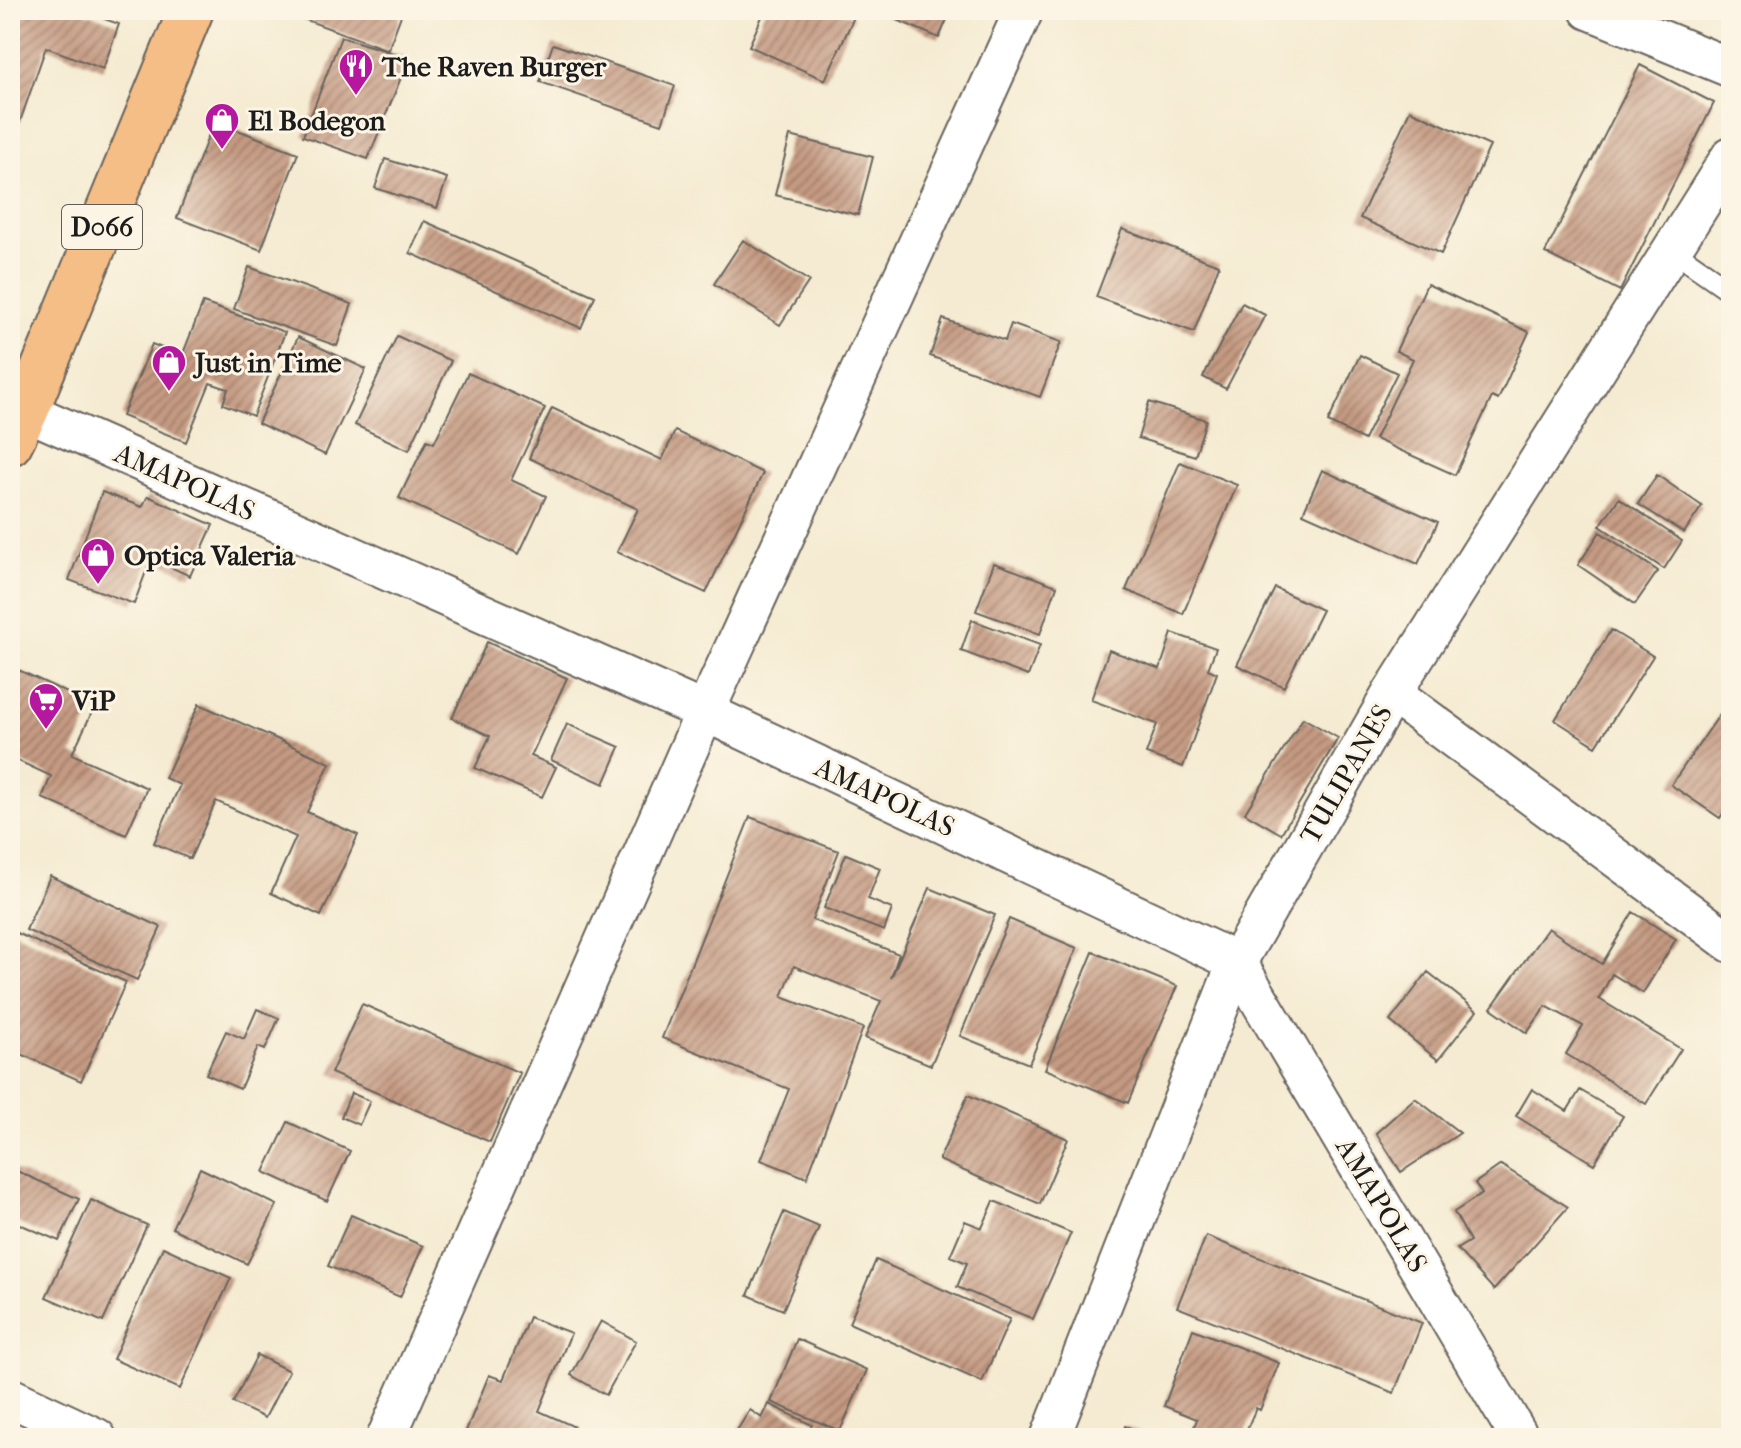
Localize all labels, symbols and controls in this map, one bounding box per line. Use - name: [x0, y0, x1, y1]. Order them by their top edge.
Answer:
- restaurant icon: The Raven Burger: [337, 47, 375, 97]
- place label: The Raven Burger: [381, 50, 607, 83]
- shop icon: El Bodegon: [203, 101, 241, 151]
- place label: El Bodegon: [248, 104, 386, 137]
- road number: D066: [62, 205, 142, 249]
- shop icon: Just in Time: [150, 343, 188, 393]
- place label: Just in Time: [192, 346, 342, 379]
- street label: AMAPOLAS: [109, 436, 261, 528]
- shop icon: Optica Valeria: [79, 536, 117, 586]
- place label: Optica Valeria: [124, 539, 296, 572]
- supermarket icon: ViP: [27, 681, 65, 731]
- place label: ViP: [71, 684, 115, 717]
- street label: TULIPANES: [1293, 699, 1399, 849]
- street label: AMAPOLAS: [809, 750, 960, 844]
- street label: AMAPOLAS: [1329, 1131, 1435, 1278]

